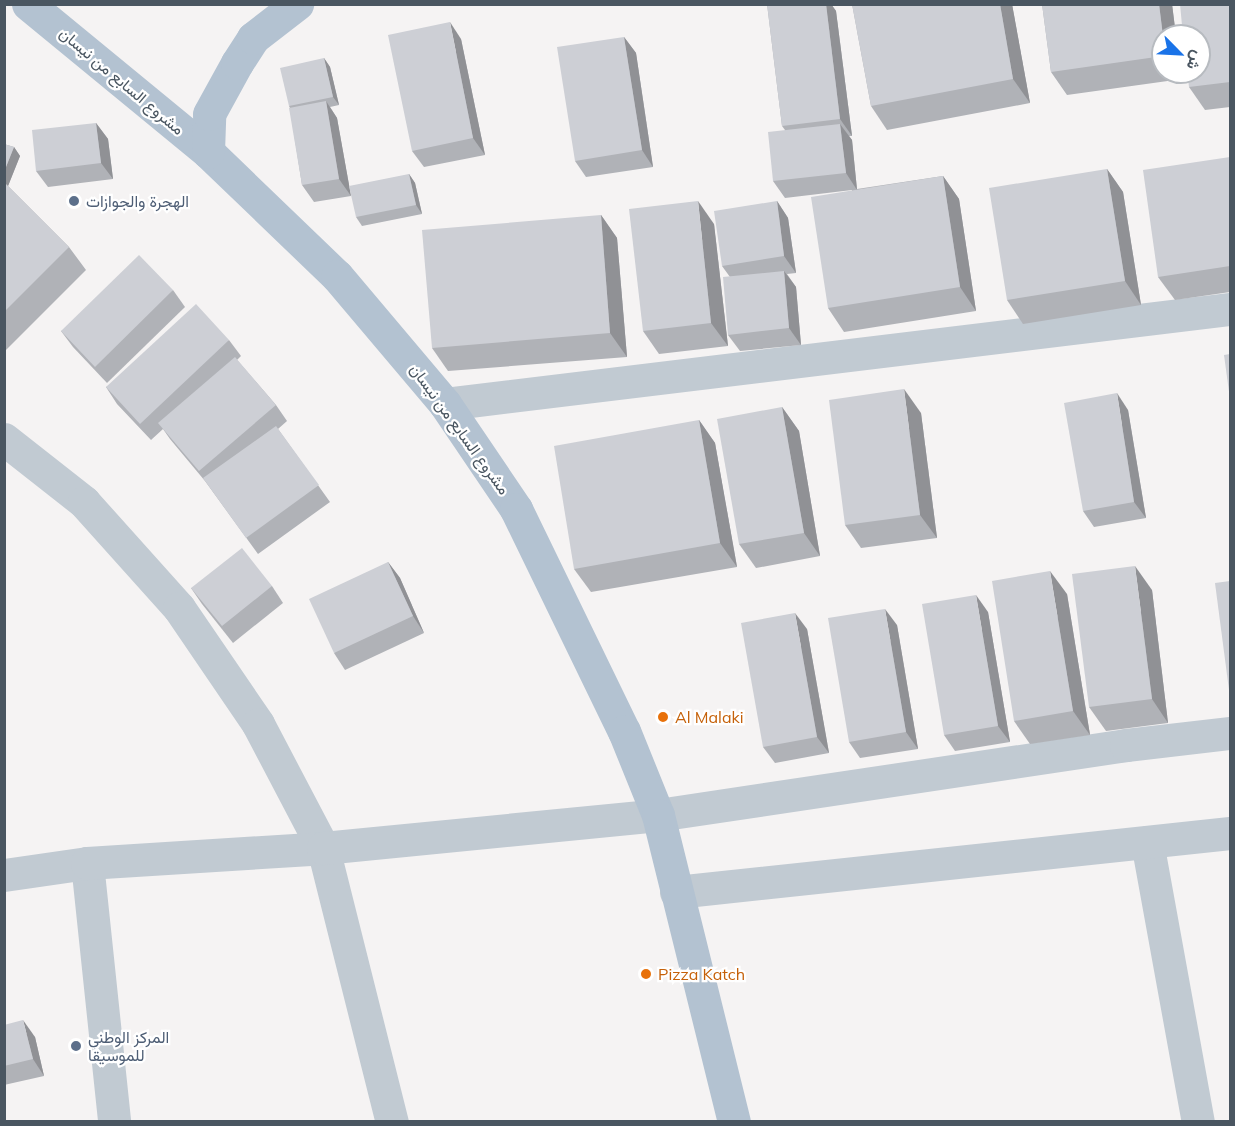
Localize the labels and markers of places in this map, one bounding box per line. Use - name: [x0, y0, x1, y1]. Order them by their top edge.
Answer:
- place label: الهجرة والجوازات: [86, 191, 189, 211]
- marker: الهجرة والجوازات: [67, 194, 81, 208]
- place label: Al Malaki: [675, 707, 744, 727]
- marker: Al Malaki: [656, 710, 670, 724]
- place label: Pizza Katch: [658, 964, 745, 984]
- marker: Pizza Katch: [639, 967, 653, 981]
- place label: المركز الوطني للموسيقا: [88, 1027, 169, 1065]
- marker: المركز الوطني للموسيقا: [69, 1039, 83, 1053]

